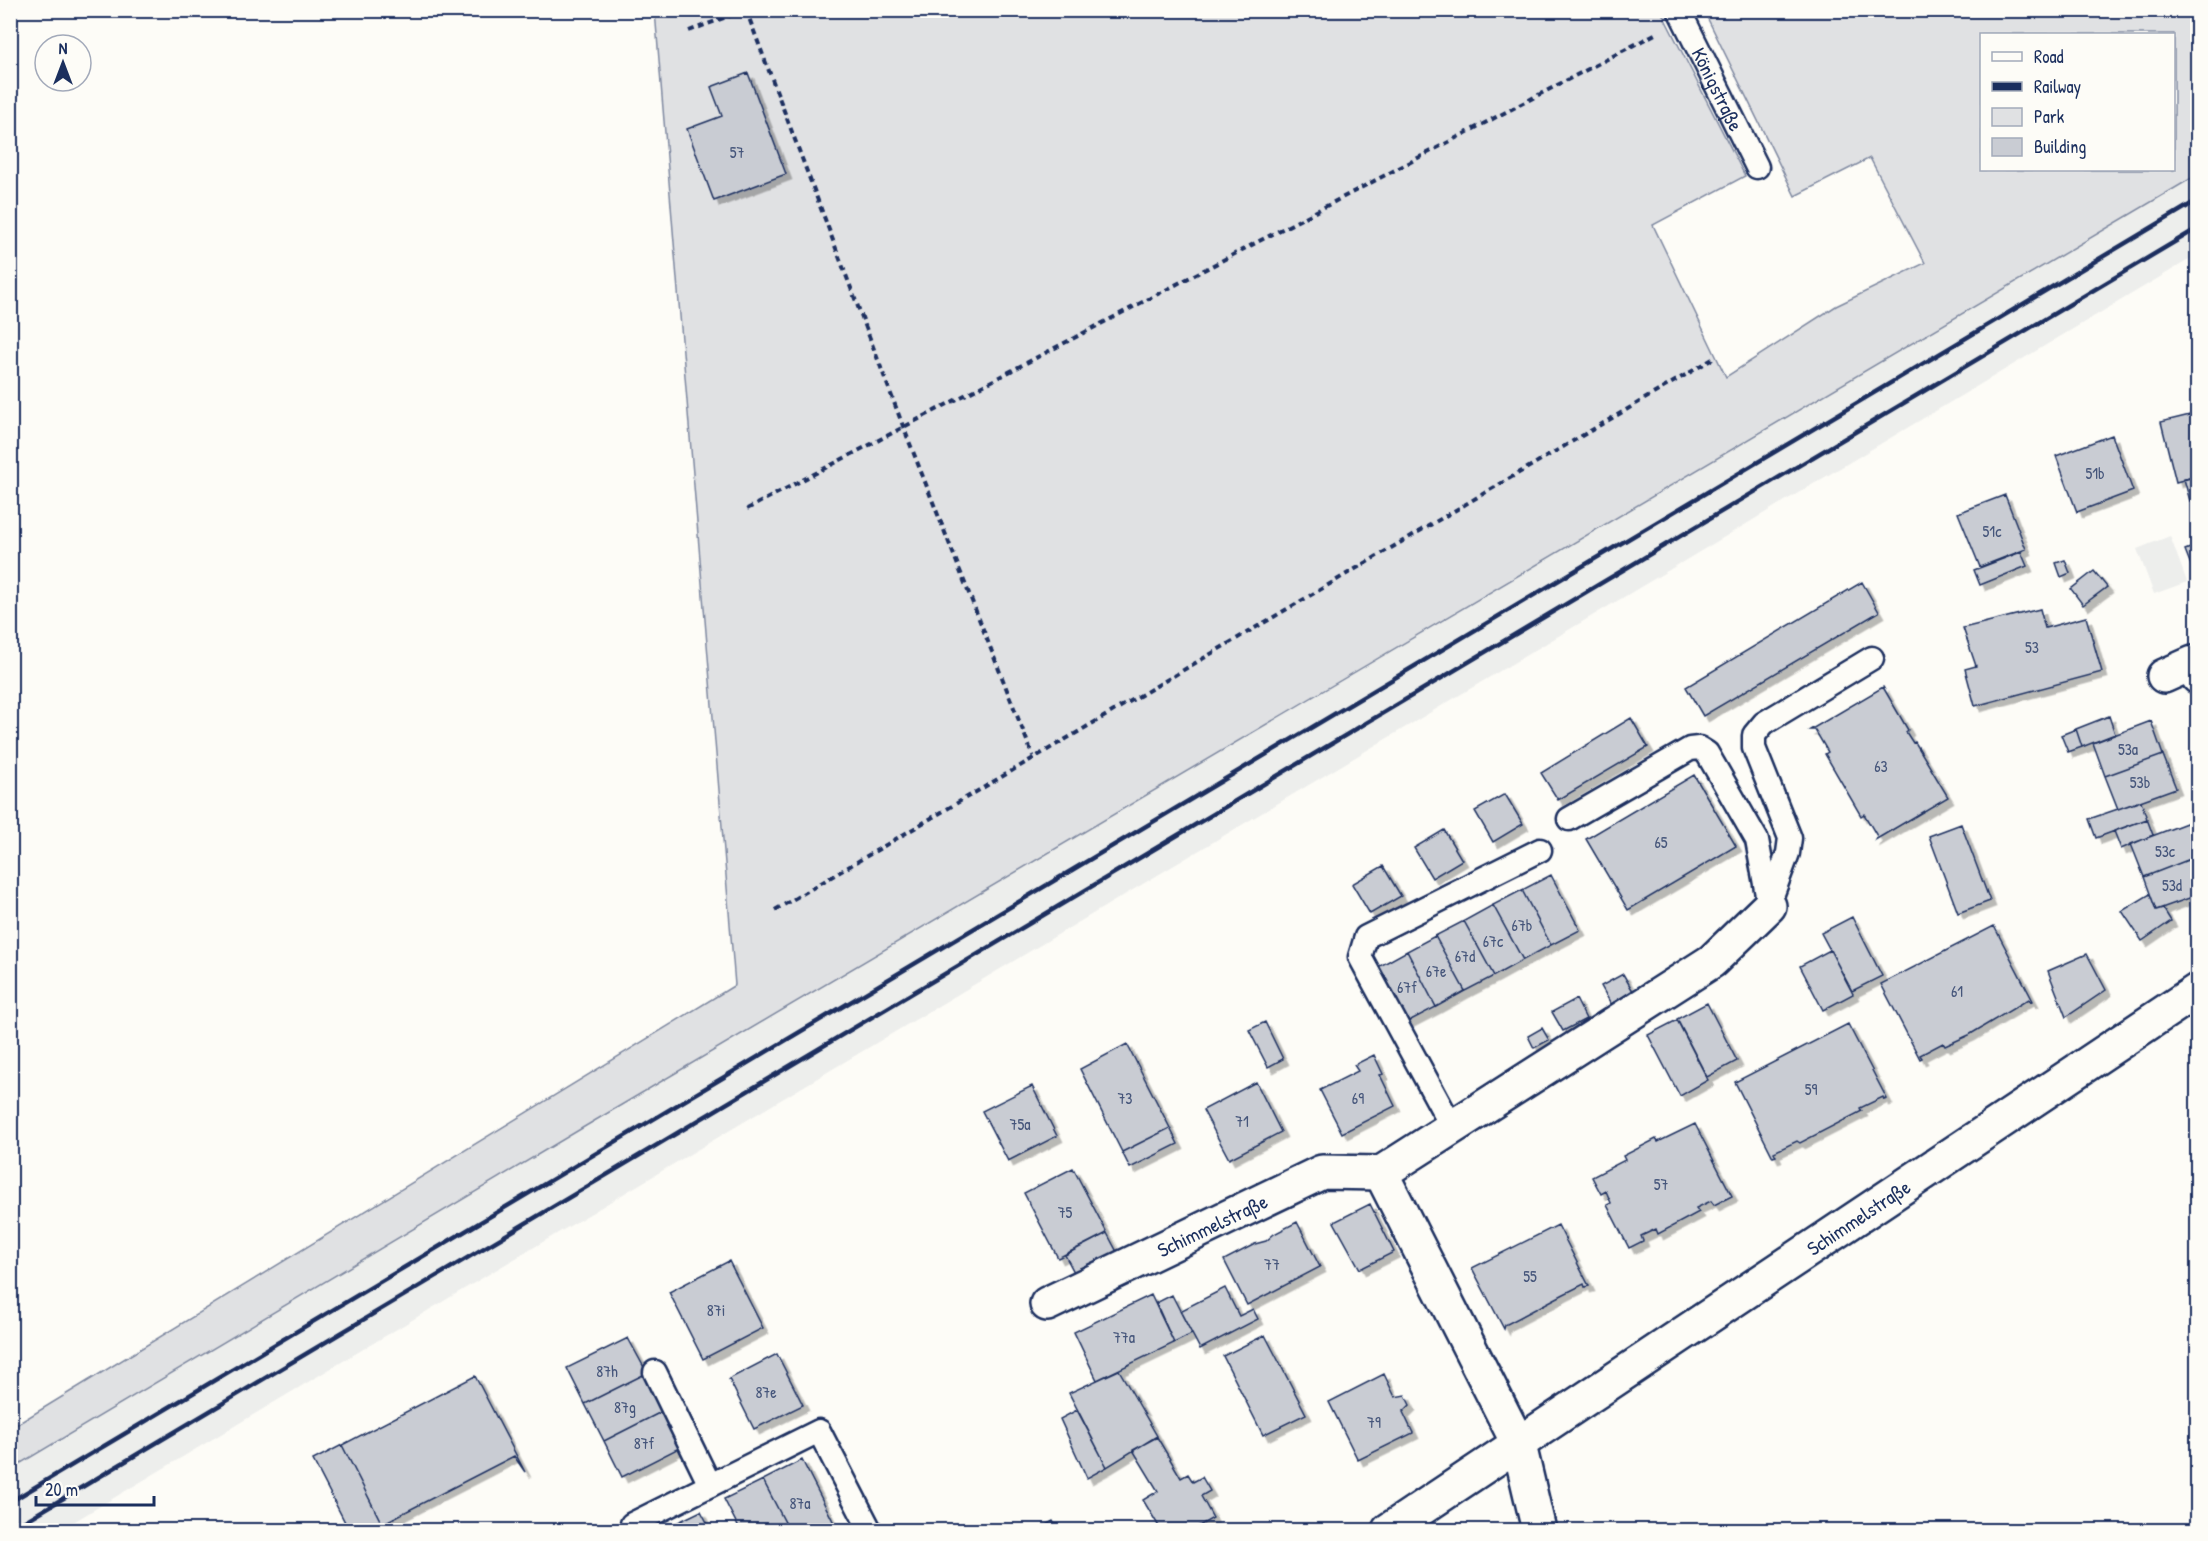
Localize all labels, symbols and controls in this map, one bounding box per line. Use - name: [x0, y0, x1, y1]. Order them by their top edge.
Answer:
- north arrow: [33, 33, 93, 93]
- legend: [1980, 33, 2175, 171]
- text: N: [59, 37, 68, 59]
- street label: Königstraße: [1686, 43, 1750, 135]
- text: Road: [2034, 44, 2064, 69]
- text: Railway: [2034, 74, 2081, 99]
- text: Park: [2034, 104, 2065, 129]
- text: Building: [2034, 134, 2086, 159]
- house number: 57: [730, 141, 744, 163]
- house number: 51b: [2085, 462, 2105, 484]
- house number: 51c: [1983, 520, 2002, 542]
- house number: 53: [2025, 636, 2039, 658]
- house number: 53a: [2118, 738, 2138, 760]
- house number: 63: [1874, 755, 1888, 777]
- house number: 53b: [2130, 771, 2150, 793]
- house number: 65: [1654, 831, 1668, 853]
- house number: 53c: [2155, 840, 2176, 862]
- house number: 53d: [2162, 874, 2182, 896]
- house number: 67b: [1512, 914, 1532, 936]
- house number: 67c: [1483, 930, 1504, 952]
- house number: 67d: [1455, 945, 1475, 967]
- house number: 67e: [1426, 960, 1447, 982]
- house number: 67f: [1397, 976, 1417, 998]
- house number: 61: [1951, 980, 1963, 1002]
- house number: 59: [1805, 1078, 1817, 1100]
- house number: 73: [1117, 1087, 1133, 1109]
- house number: 69: [1352, 1087, 1364, 1109]
- house number: 71: [1235, 1110, 1249, 1132]
- house number: 75a: [1010, 1113, 1030, 1135]
- house number: 57: [1654, 1173, 1668, 1195]
- street label: Schimmelstraße: [1801, 1173, 1915, 1261]
- street label: Schimmelstraße: [1152, 1187, 1272, 1263]
- house number: 75: [1058, 1201, 1073, 1223]
- house number: 77: [1264, 1253, 1280, 1275]
- house number: 55: [1523, 1265, 1537, 1287]
- house number: 87i: [707, 1299, 725, 1321]
- house number: 77a: [1113, 1326, 1135, 1348]
- house number: 87h: [596, 1360, 618, 1382]
- house number: 87e: [755, 1381, 777, 1403]
- house number: 87g: [614, 1396, 636, 1418]
- house number: 79: [1367, 1411, 1381, 1433]
- house number: 87f: [634, 1432, 655, 1454]
- scale bar: [36, 1469, 154, 1507]
- text: 20 m: [45, 1477, 78, 1502]
- house number: 87a: [789, 1492, 811, 1514]

